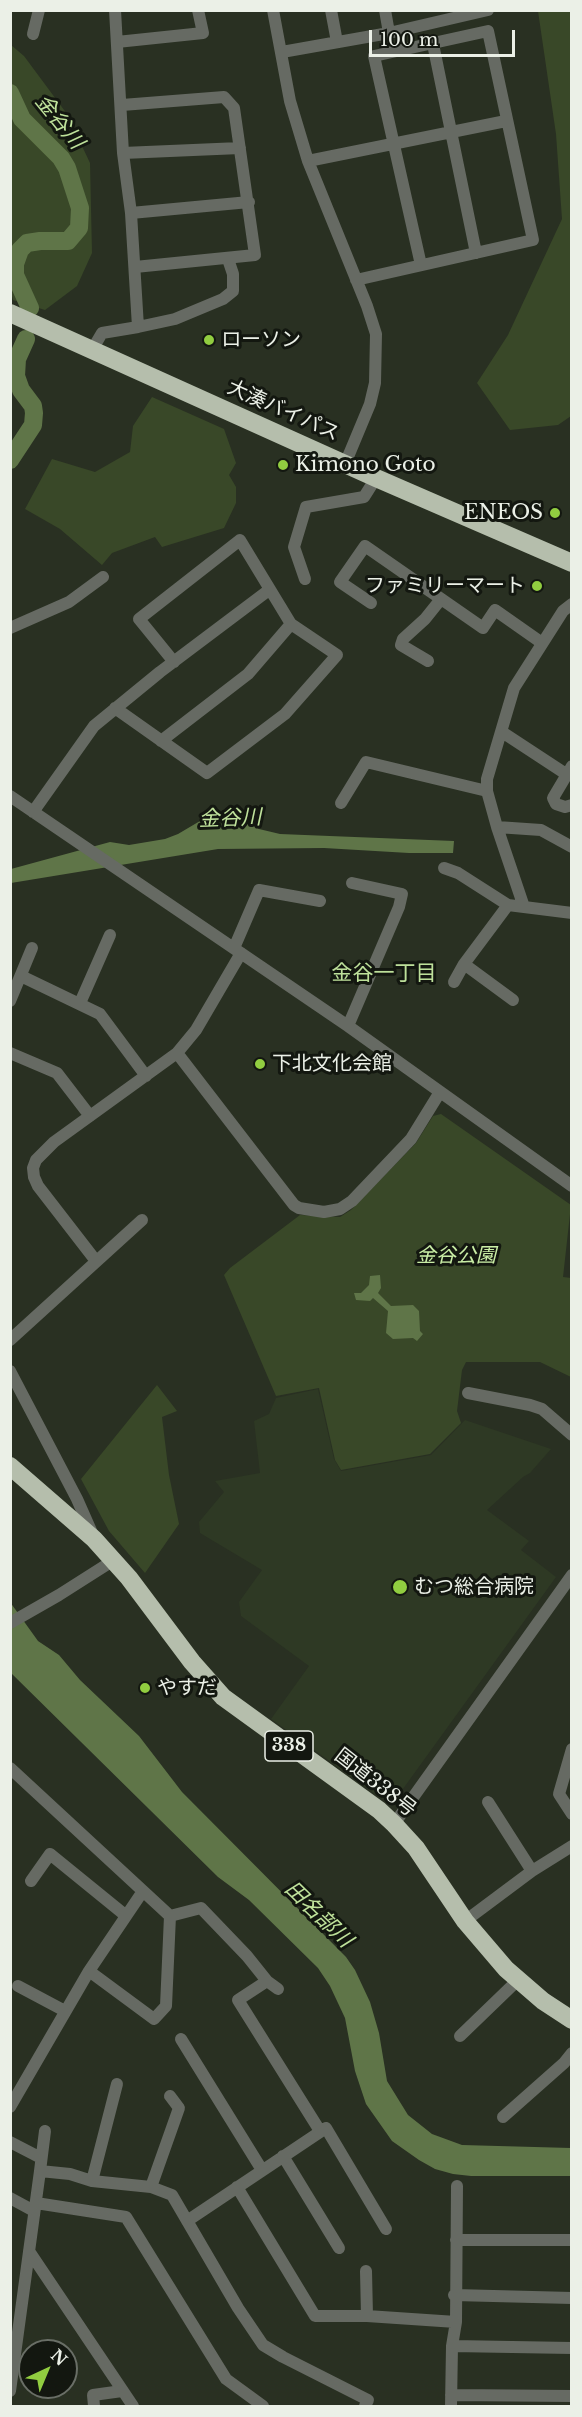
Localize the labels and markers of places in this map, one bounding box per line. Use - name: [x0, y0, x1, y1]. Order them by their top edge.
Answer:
- place label: ローソン: [221, 328, 301, 352]
- marker: ローソン: [202, 333, 216, 347]
- place label: Kimono Goto: [295, 453, 436, 477]
- marker: Kimono Goto: [276, 458, 290, 472]
- place label: ENEOS: [464, 501, 543, 525]
- marker: ENEOS: [548, 506, 562, 520]
- place label: ファミリーマート: [365, 574, 525, 598]
- marker: ファミリーマート: [530, 579, 544, 593]
- place label: 下北文化会館: [272, 1052, 392, 1076]
- marker: 下北文化会館: [253, 1057, 267, 1071]
- place label: むつ総合病院: [414, 1575, 534, 1599]
- marker: むつ総合病院: [391, 1578, 409, 1596]
- place label: やすだ: [157, 1676, 217, 1700]
- marker: やすだ: [138, 1681, 152, 1695]

